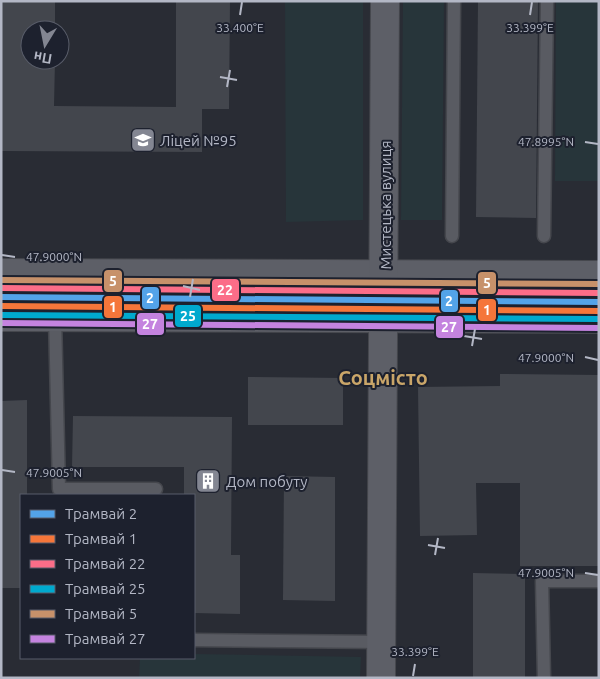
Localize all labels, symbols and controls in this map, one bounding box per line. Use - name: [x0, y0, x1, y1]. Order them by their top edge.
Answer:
- north arrow: [20, 20, 70, 70]
- text: 33.400°E: [216, 21, 264, 34]
- text: 33.399°E: [506, 21, 554, 34]
- text: Пн: [32, 48, 53, 67]
- school or university icon: Ліцей №95: [130, 127, 156, 153]
- place label: Ліцей №95: [160, 132, 237, 149]
- text: 47.8995°N: [518, 135, 574, 148]
- street label: Мистецька вулиця: [377, 140, 394, 270]
- text: 47.9000°N: [26, 250, 82, 263]
- line badge: 5: [103, 269, 123, 293]
- line badge: 5: [477, 271, 497, 295]
- text: 5: [109, 273, 117, 289]
- text: 5: [483, 275, 491, 291]
- line badge: 22: [211, 278, 240, 302]
- text: 22: [217, 282, 233, 298]
- line badge: 2: [141, 286, 160, 310]
- line badge: 2: [440, 289, 459, 313]
- text: 2: [146, 290, 154, 306]
- text: 2: [445, 293, 453, 309]
- line badge: 1: [103, 295, 123, 319]
- line badge: 1: [477, 298, 497, 322]
- text: 1: [109, 299, 117, 315]
- text: 1: [483, 302, 491, 318]
- line badge: 25: [174, 304, 202, 328]
- text: 25: [180, 308, 196, 324]
- line badge: 27: [136, 312, 165, 336]
- line badge: 27: [435, 315, 464, 339]
- text: 27: [142, 316, 158, 332]
- text: 27: [441, 319, 457, 335]
- text: 47.9000°N: [518, 351, 574, 364]
- district label: Соцмісто: [338, 366, 428, 389]
- text: 47.9005°N: [26, 466, 82, 479]
- building icon: Дом побуту: [195, 468, 221, 494]
- place label: Дом побуту: [226, 473, 308, 490]
- legend: [20, 494, 195, 659]
- text: Трамвай 2: [65, 505, 137, 522]
- text: Трамвай 1: [65, 530, 137, 547]
- text: Трамвай 22: [65, 555, 146, 572]
- text: 47.9005°N: [518, 566, 574, 579]
- text: Трамвай 25: [65, 580, 146, 597]
- text: Трамвай 5: [65, 605, 137, 622]
- text: Трамвай 27: [65, 630, 146, 647]
- text: 33.399°E: [391, 645, 439, 658]

